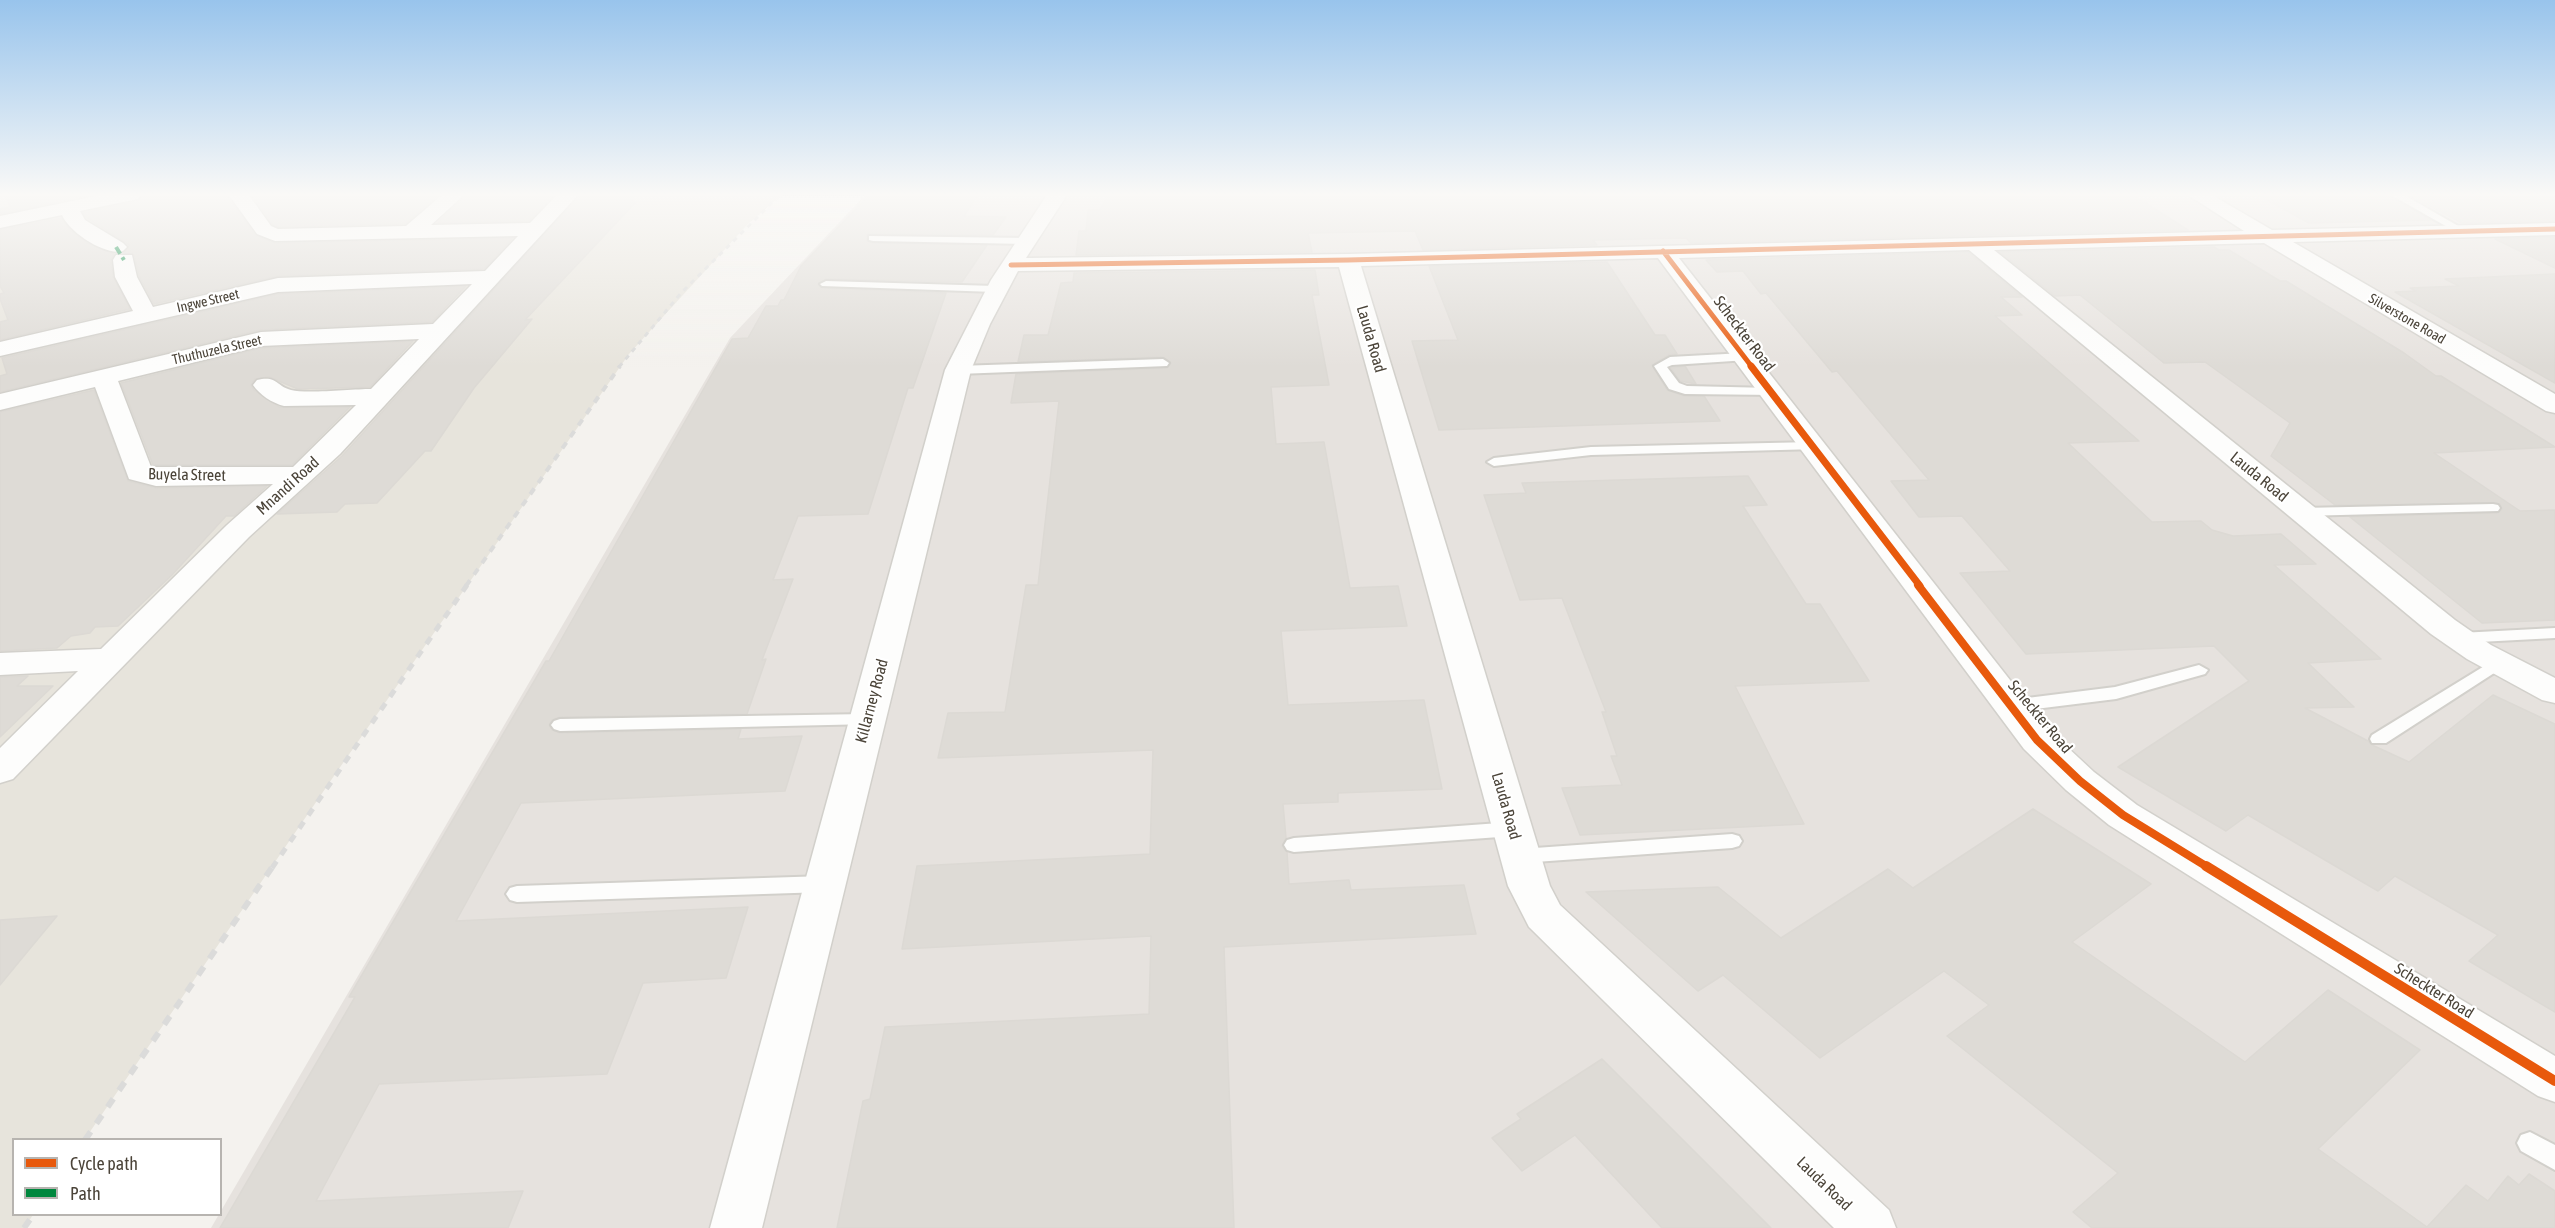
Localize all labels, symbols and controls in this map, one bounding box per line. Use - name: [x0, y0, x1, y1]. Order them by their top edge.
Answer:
- street label: Ingwe Street: [175, 286, 241, 316]
- street label: Silverstone Road: [2366, 290, 2448, 348]
- street label: Scheckter Road: [1709, 292, 1779, 376]
- street label: Lauda Road: [1352, 303, 1390, 375]
- street label: Thuthuzela Street: [171, 332, 263, 368]
- street label: Lauda Road: [2226, 448, 2292, 506]
- street label: Mnandi Road: [253, 453, 323, 519]
- street label: Buyela Street: [148, 465, 226, 485]
- street label: Killarney Road: [852, 657, 892, 745]
- street label: Scheckter Road: [2004, 676, 2076, 758]
- street label: Lauda Road: [1487, 770, 1525, 842]
- street label: Scheckter Road: [2391, 959, 2477, 1023]
- legend: [12, 1138, 222, 1216]
- text: Cycle path: [70, 1153, 138, 1174]
- street label: Lauda Road: [1792, 1153, 1856, 1215]
- text: Path: [70, 1183, 101, 1204]

